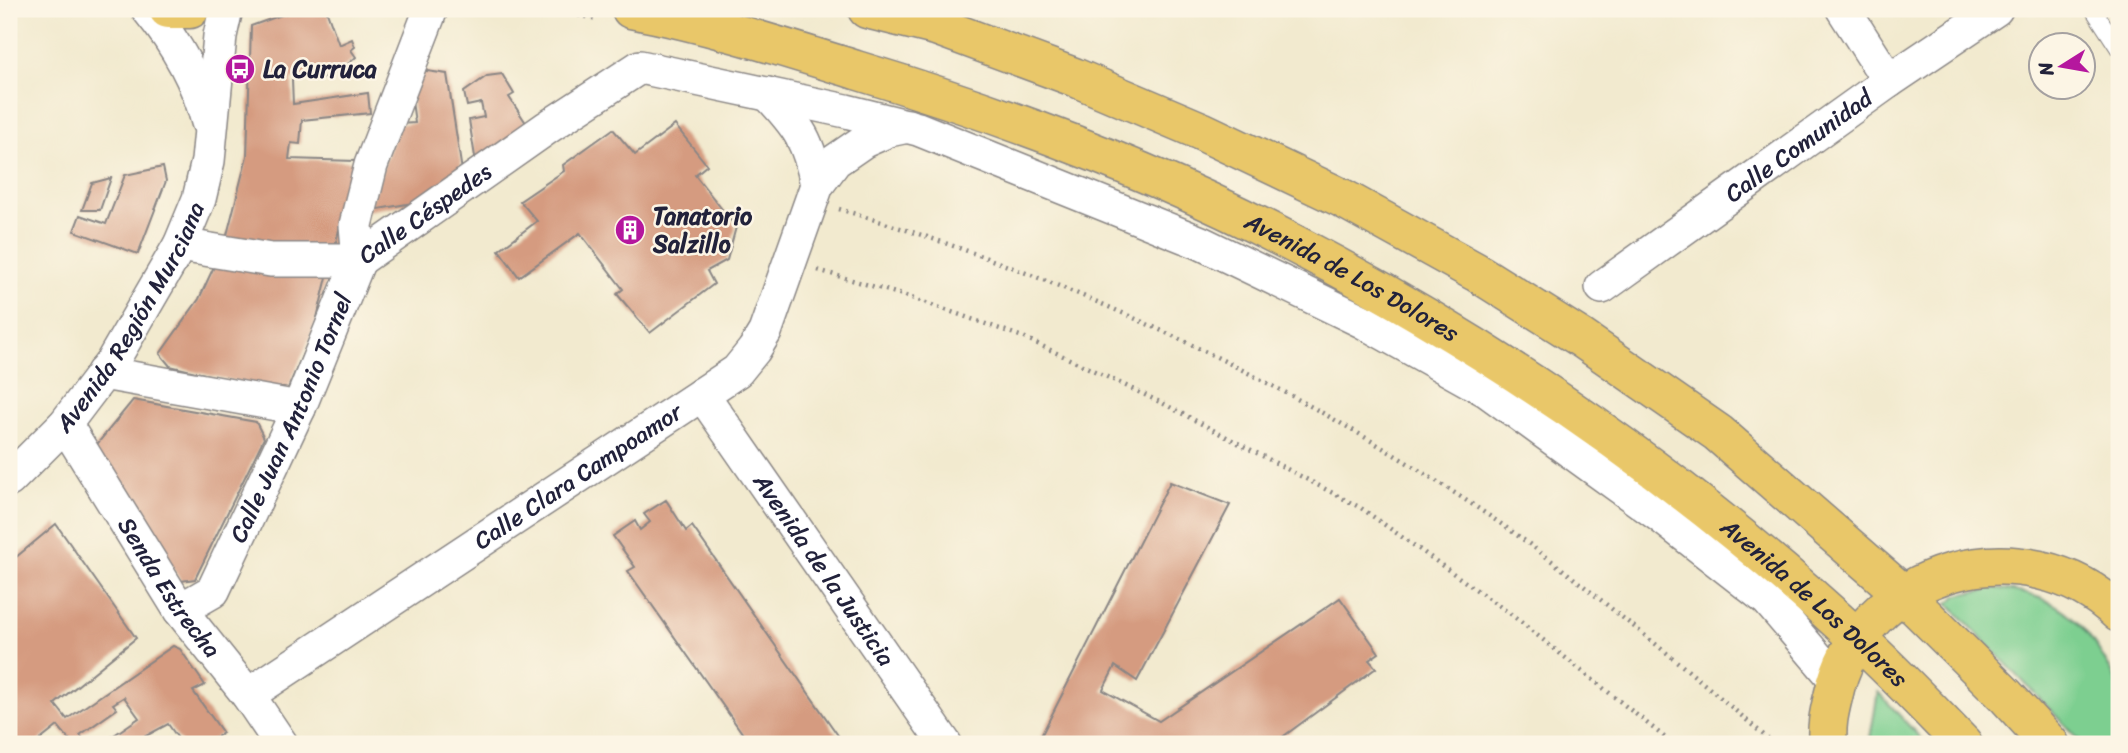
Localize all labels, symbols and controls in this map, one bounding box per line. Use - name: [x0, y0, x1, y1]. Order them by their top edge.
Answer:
- north arrow: [2026, 32, 2096, 102]
- place label: La Curruca: [263, 48, 377, 90]
- bus stop icon: La Curruca: [223, 52, 257, 86]
- text: N: [2028, 59, 2063, 80]
- street label: Calle Comunidad: [1715, 77, 1883, 214]
- street label: Calle Céspedes: [349, 151, 501, 275]
- street label: Avenida Región Murciana: [44, 195, 217, 443]
- place label: Tanatorio Salzillo: [652, 195, 753, 265]
- street label: Avenida de Los Dolores: [1236, 200, 1468, 354]
- building icon: Tanatorio Salzillo: [613, 213, 647, 247]
- street label: Calle Juan Antonio Tornel: [218, 286, 365, 550]
- street label: Calle Clara Campoamor: [465, 390, 693, 561]
- street label: Avenida de la Justicia: [741, 463, 906, 675]
- street label: Avenida de Los Dolores: [1710, 506, 1918, 698]
- street label: Senda Estrecha: [106, 509, 232, 668]

